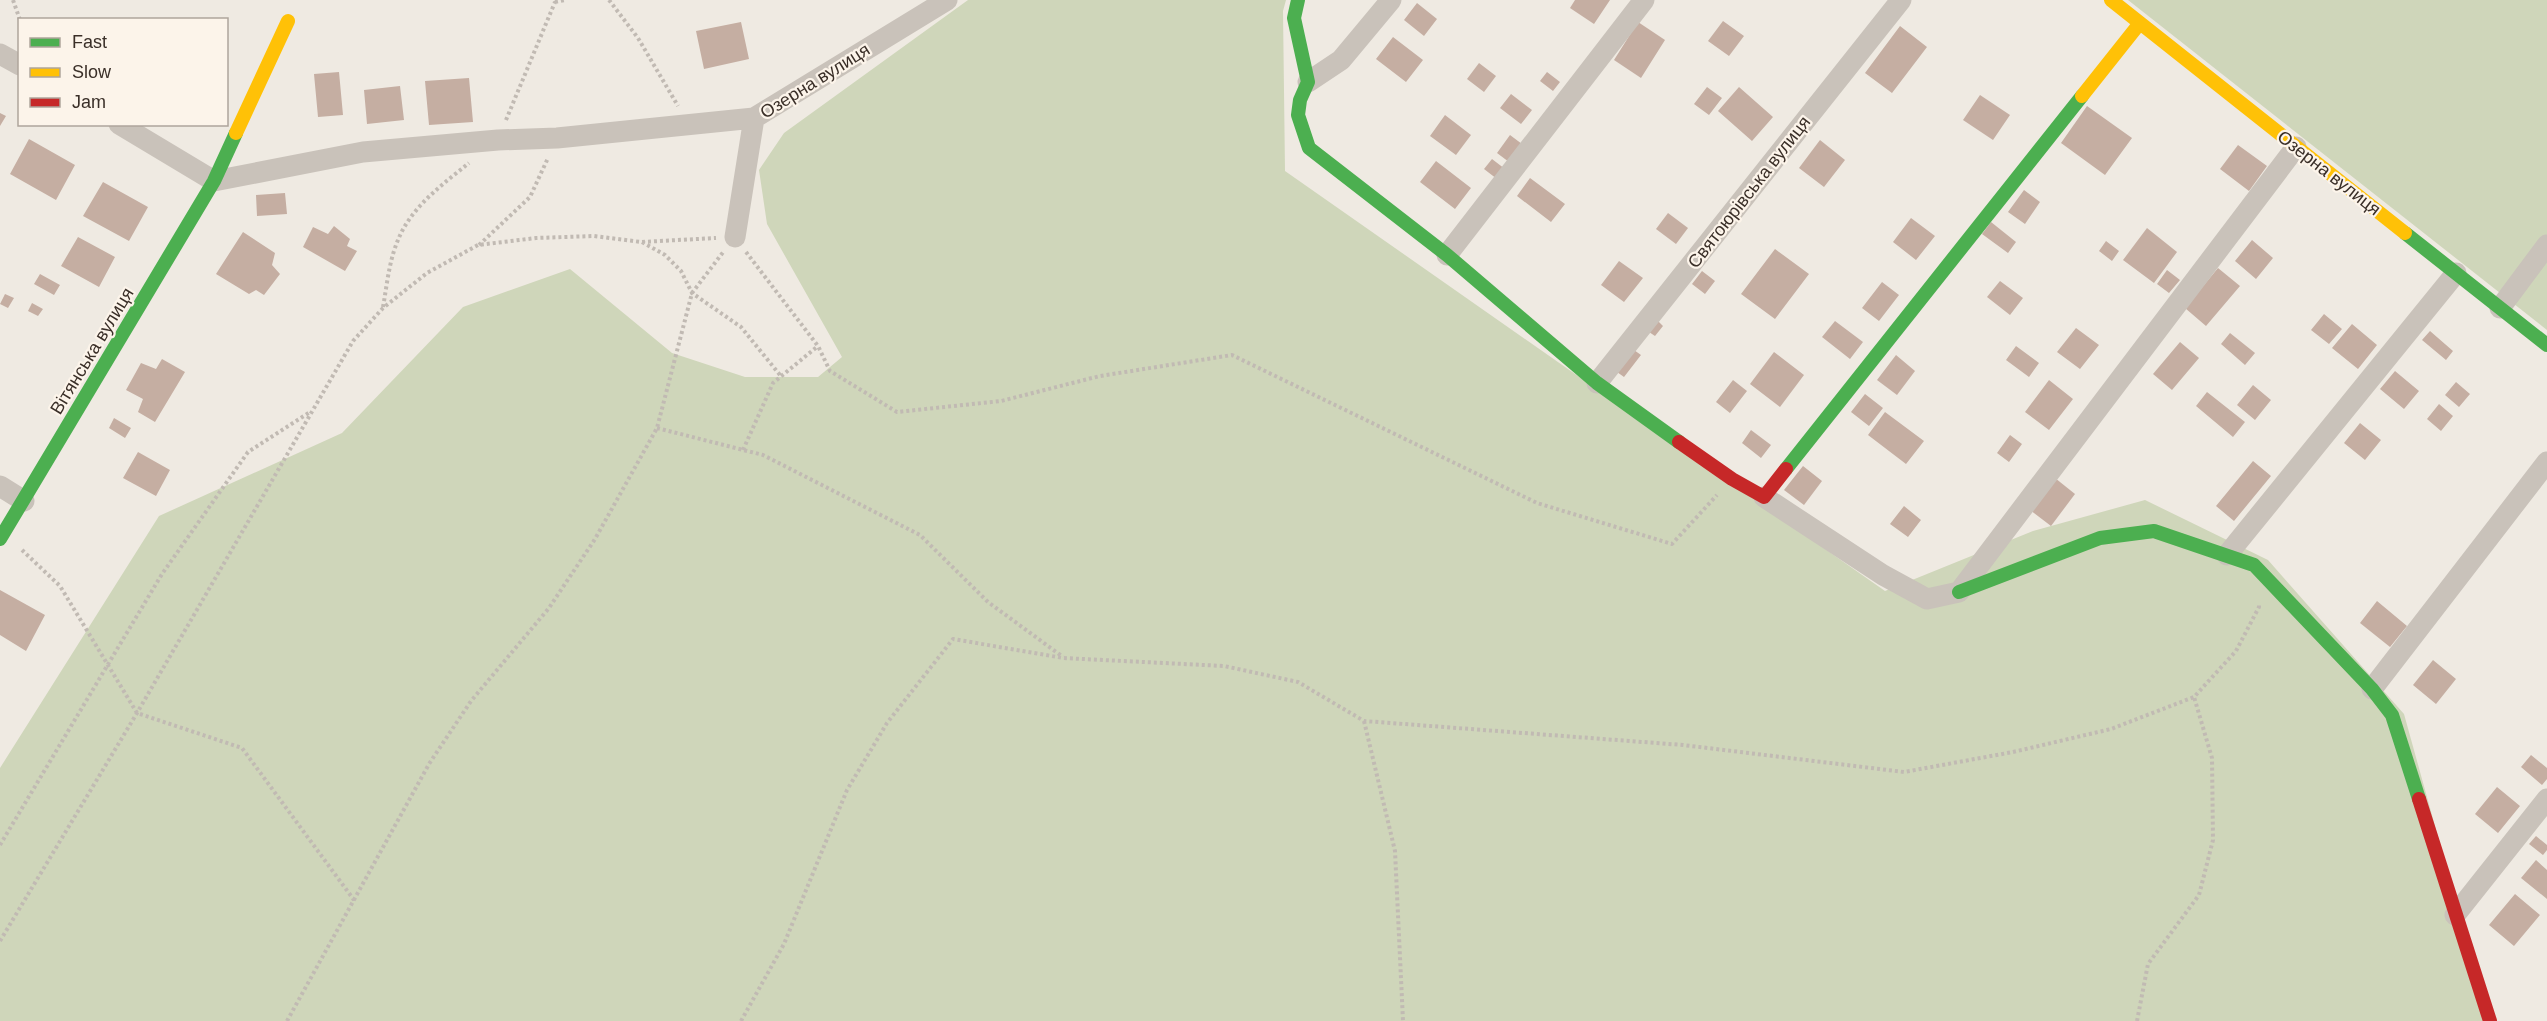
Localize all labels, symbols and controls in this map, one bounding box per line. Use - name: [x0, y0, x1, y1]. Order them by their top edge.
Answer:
- legend: [18, 18, 228, 126]
- text: Fast: [72, 32, 107, 52]
- street label: Озерна вулиця: [757, 39, 873, 123]
- text: Slow: [72, 62, 112, 82]
- text: Jam: [72, 92, 106, 112]
- street label: Святоюрівська вулиця: [1684, 112, 1814, 272]
- street label: Озерна вулиця: [2273, 127, 2385, 219]
- street label: Вітянська вулиця: [46, 284, 138, 418]

